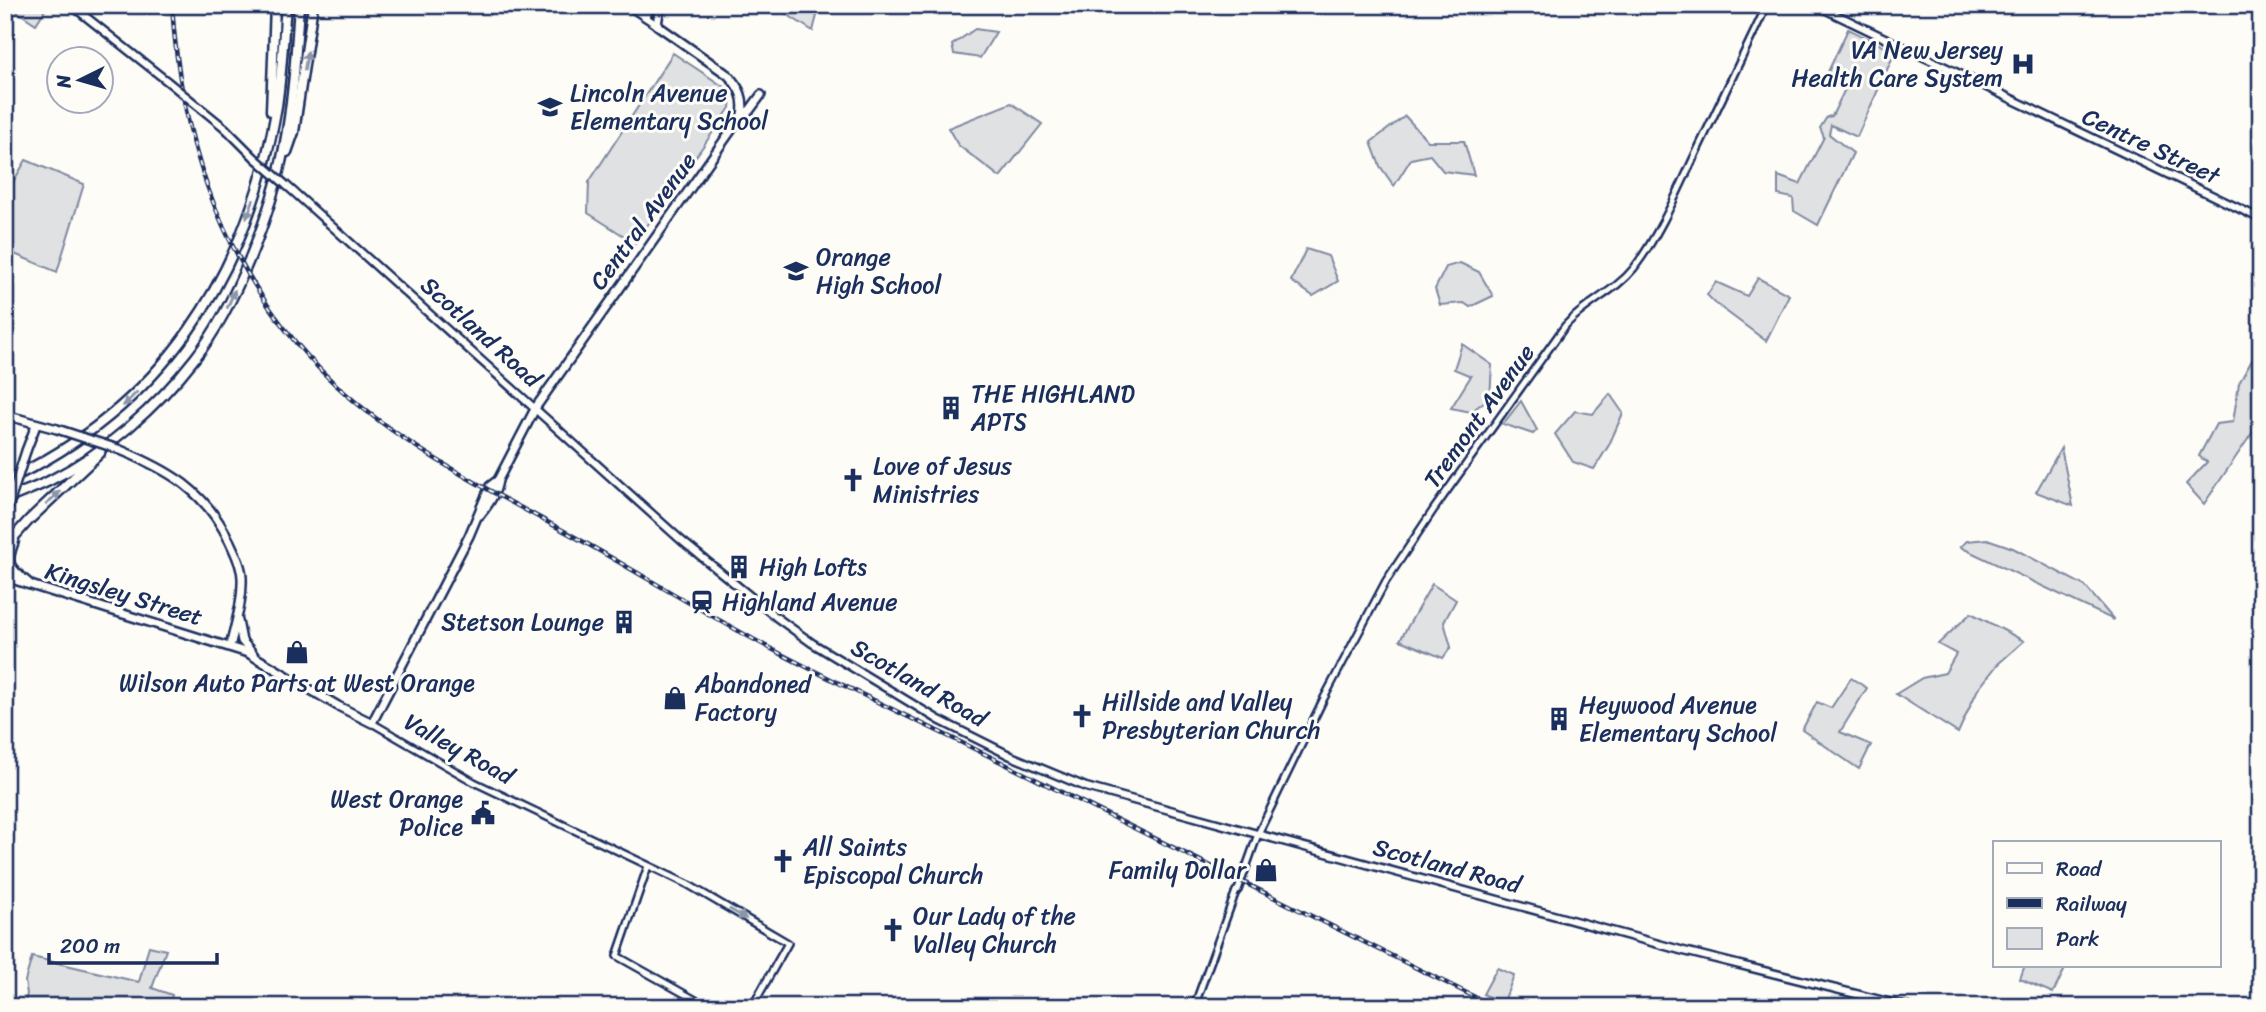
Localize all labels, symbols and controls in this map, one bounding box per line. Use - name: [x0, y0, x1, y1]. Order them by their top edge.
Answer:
- place label: VA New Jersey Health Care System: [1791, 29, 2004, 99]
- north arrow: [46, 46, 116, 116]
- one-way arrow: [301, 50, 312, 72]
- hospital icon: VA New Jersey Health Care System: [2009, 50, 2037, 78]
- place label: Lincoln Avenue Elementary School: [570, 72, 769, 142]
- text: N: [46, 73, 81, 90]
- school or university icon: Lincoln Avenue Elementary School: [536, 93, 564, 121]
- street label: Centre Street: [2075, 96, 2228, 197]
- street label: Central Avenue: [578, 143, 708, 299]
- one-way arrow: [244, 199, 255, 220]
- place label: Orange High School: [816, 236, 943, 306]
- school or university icon: Orange High School: [782, 257, 810, 285]
- street label: Scotland Road: [411, 266, 552, 399]
- one-way arrow: [226, 288, 237, 309]
- street label: Tremont Avenue: [1412, 335, 1546, 497]
- place label: THE HIGHLAND APTS: [970, 373, 1136, 443]
- one-way arrow: [121, 391, 138, 408]
- building icon: THE HIGHLAND APTS: [937, 394, 965, 422]
- place label: Love of Jesus Ministries: [873, 445, 1013, 515]
- church icon: Love of Jesus Ministries: [839, 466, 867, 494]
- one-way arrow: [44, 490, 62, 506]
- place label: High Lofts: [759, 546, 867, 588]
- street label: Kingsley Street: [40, 550, 208, 638]
- building icon: High Lofts: [725, 553, 753, 581]
- place label: Highland Avenue: [722, 581, 898, 623]
- station icon: Highland Avenue: [688, 588, 716, 616]
- place label: Stetson Lounge: [441, 601, 604, 643]
- building icon: Stetson Lounge: [610, 608, 638, 636]
- street label: Scotland Road: [843, 627, 996, 740]
- shop icon: Wilson Auto Parts at West Orange: [283, 638, 311, 666]
- place label: Wilson Auto Parts at West Orange: [119, 662, 475, 704]
- place label: Abandoned Factory: [694, 663, 812, 733]
- place label: Hillside and Valley Presbyterian Church: [1102, 681, 1320, 751]
- shop icon: Abandoned Factory: [661, 684, 689, 712]
- place label: Heywood Avenue Elementary School: [1579, 684, 1778, 754]
- street label: Valley Road: [396, 701, 524, 798]
- church icon: Hillside and Valley Presbyterian Church: [1068, 702, 1096, 730]
- building icon: Heywood Avenue Elementary School: [1545, 705, 1573, 733]
- place label: West Orange Police: [330, 778, 463, 848]
- public building icon: West Orange Police: [469, 799, 497, 827]
- place label: All Saints Episcopal Church: [802, 826, 983, 896]
- street label: Scotland Road: [1368, 826, 1527, 906]
- legend: [1993, 841, 2220, 967]
- church icon: All Saints Episcopal Church: [769, 847, 797, 875]
- place label: Family Dollar: [1109, 849, 1247, 891]
- text: Road: [2056, 850, 2103, 888]
- shop icon: Family Dollar: [1252, 856, 1280, 884]
- text: Railway: [2056, 885, 2127, 923]
- place label: Our Lady of the Valley Church: [913, 895, 1076, 965]
- one-way arrow: [728, 907, 747, 920]
- church icon: Our Lady of the Valley Church: [879, 916, 907, 944]
- text: Park: [2056, 920, 2099, 958]
- scale bar: [49, 921, 217, 965]
- text: 200 m: [60, 927, 120, 965]

